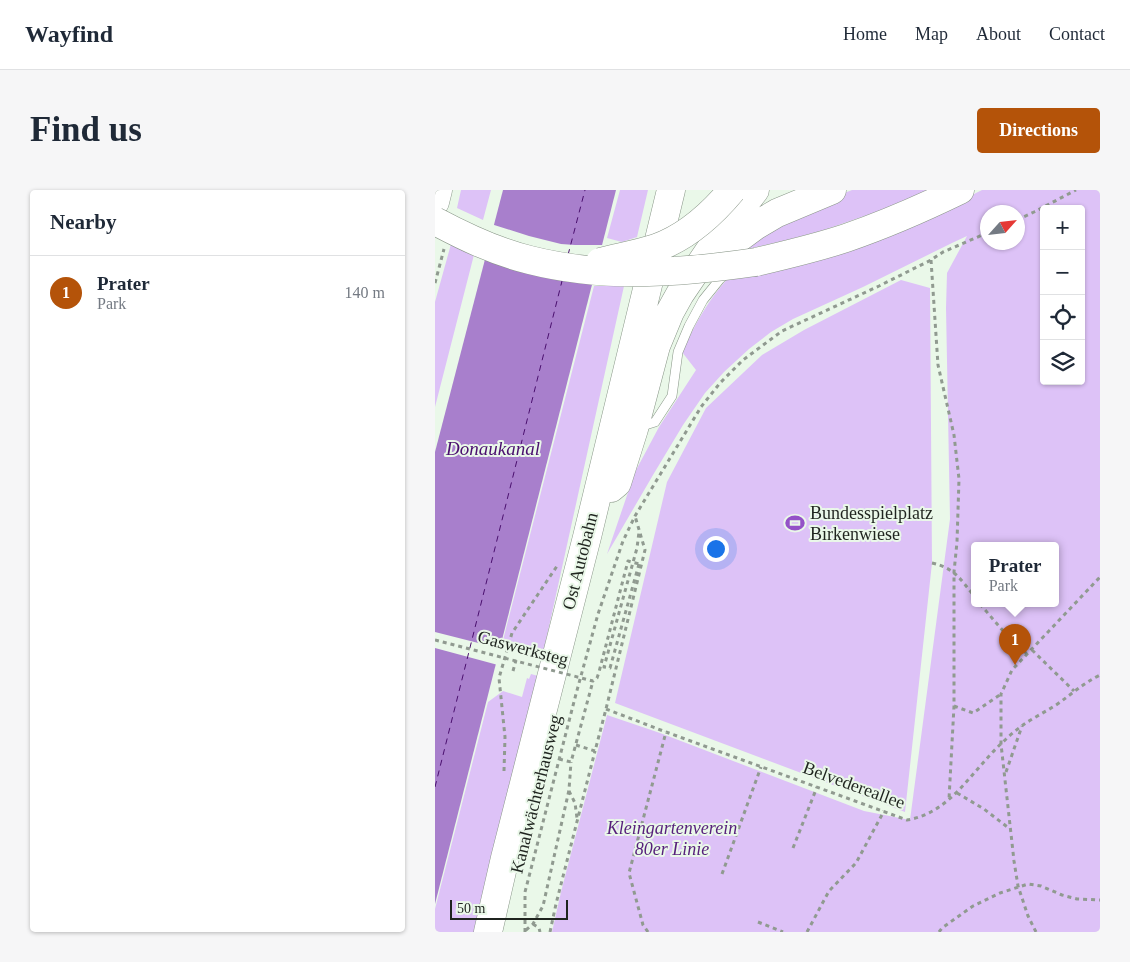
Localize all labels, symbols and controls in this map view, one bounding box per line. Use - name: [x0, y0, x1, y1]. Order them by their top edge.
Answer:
- text: Wayfind: [25, 21, 113, 47]
- text: Home: [843, 24, 887, 44]
- text: Map: [915, 24, 948, 44]
- text: About: [976, 24, 1021, 44]
- text: Contact: [1049, 24, 1105, 44]
- button: Directions: [977, 108, 1100, 153]
- text: Find us: [30, 110, 142, 149]
- north arrow: [980, 205, 1025, 250]
- map controls: [1040, 205, 1085, 385]
- button: +: [1040, 205, 1085, 250]
- text: Nearby: [50, 210, 117, 234]
- button: −: [1040, 250, 1085, 295]
- text: Prater: [97, 273, 150, 294]
- text: 1: [62, 284, 70, 301]
- text: 140 m: [345, 284, 385, 301]
- text: Park: [97, 295, 126, 312]
- button: locate: [1040, 295, 1085, 340]
- button: layers: [1040, 340, 1085, 385]
- water label: Donaukanal: [445, 438, 540, 459]
- place label: Bundesspielplatz Birkenwiese: [810, 503, 933, 544]
- street label: Ost Autobahn: [558, 510, 602, 612]
- sports icon: Bundesspielplatz Birkenwiese: [784, 512, 806, 534]
- your location: [703, 536, 729, 562]
- popup: [971, 542, 1059, 607]
- text: Prater: [989, 555, 1041, 576]
- text: Park: [989, 577, 1018, 594]
- pin: 1: [999, 624, 1031, 665]
- street label: Gaswerksteg: [476, 626, 570, 670]
- street label: Kanalwächterhausweg: [507, 713, 565, 875]
- street label: Belvedereallee: [800, 757, 908, 813]
- park label: Kleingartenverein 80er Linie: [606, 818, 737, 859]
- scale bar: [450, 897, 567, 920]
- text: 50 m: [457, 901, 485, 916]

